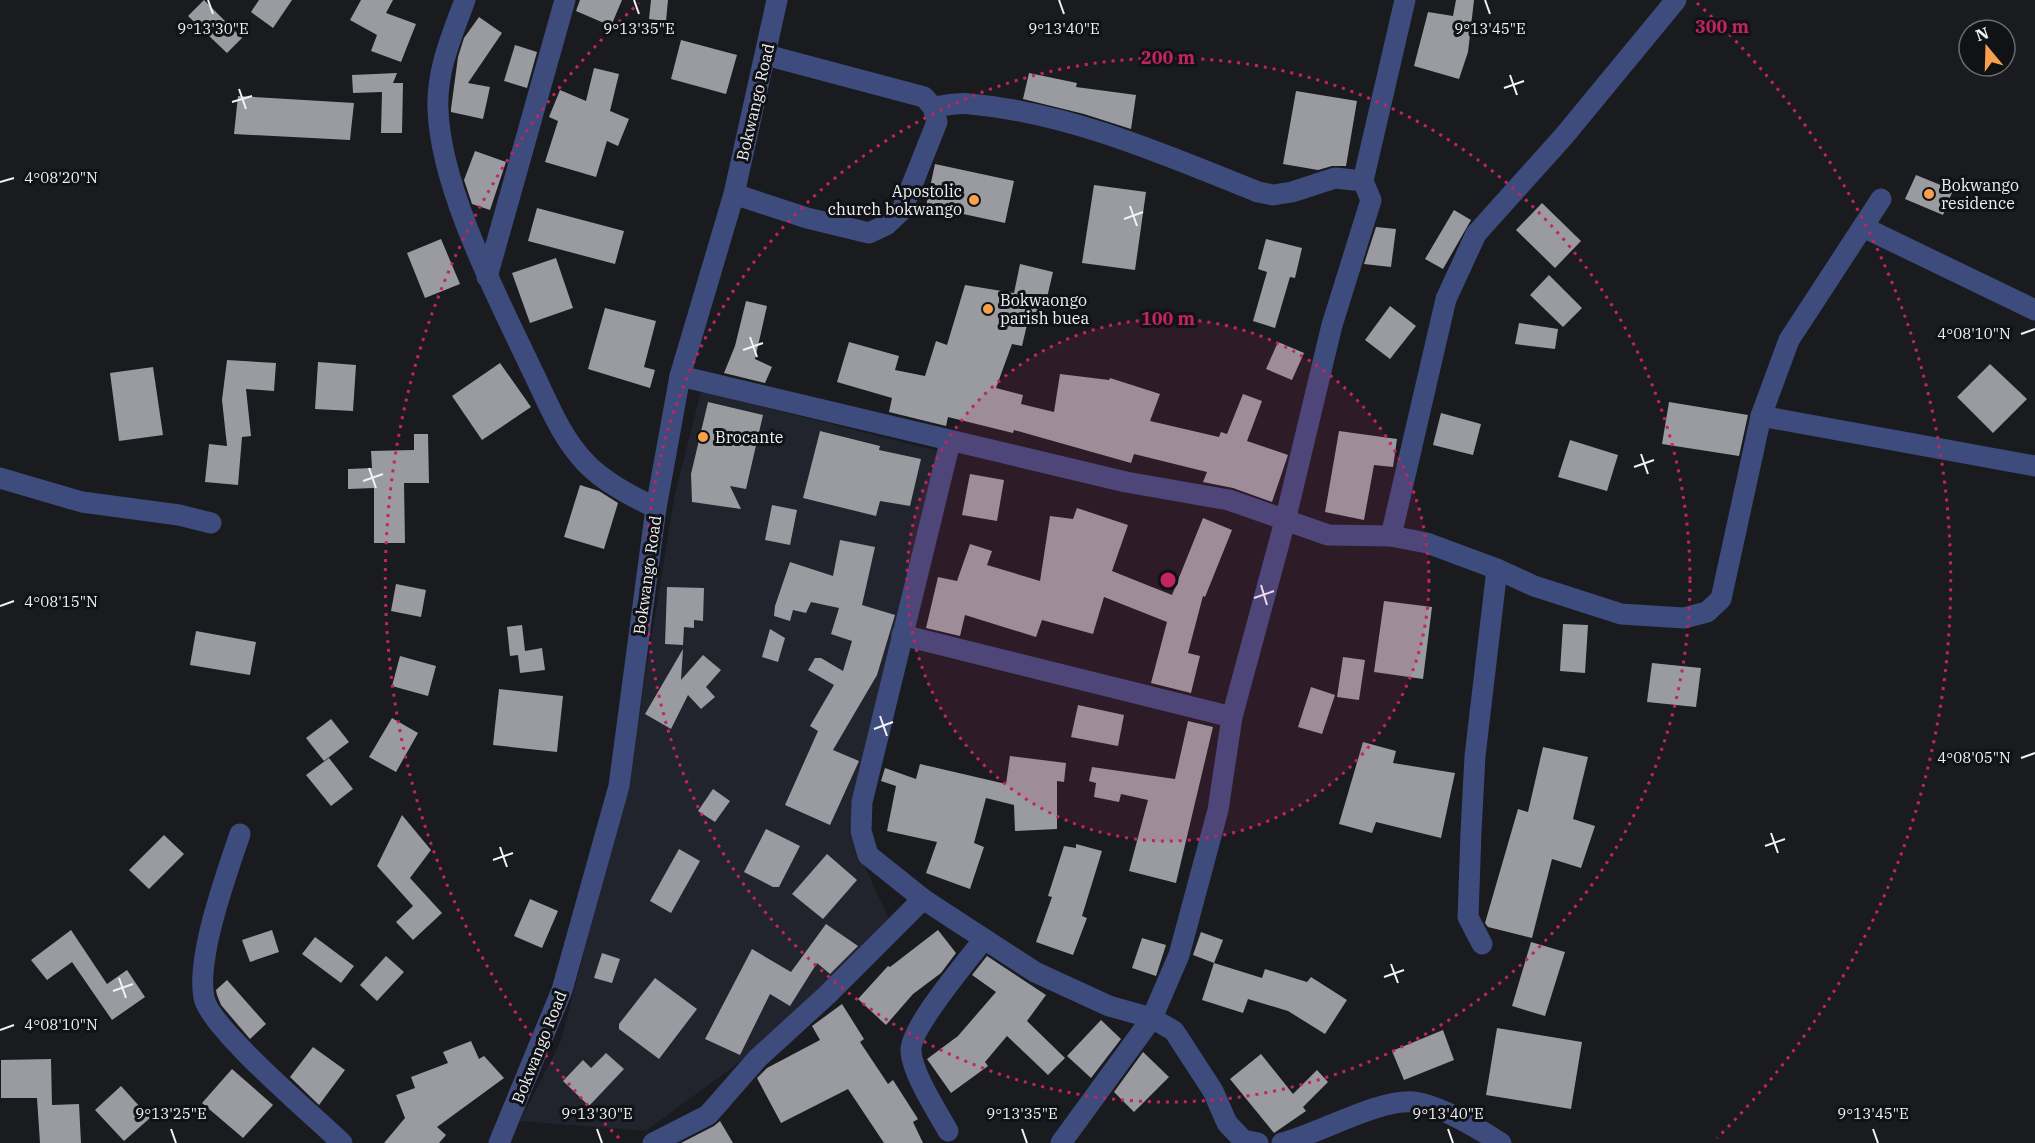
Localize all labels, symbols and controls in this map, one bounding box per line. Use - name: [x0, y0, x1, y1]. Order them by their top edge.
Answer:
- text: 300 m: [1695, 15, 1750, 38]
- north arrow: [1957, 18, 2017, 78]
- text: 9°13'30"E: [177, 19, 249, 38]
- text: 9°13'35"E: [603, 19, 675, 38]
- text: 9°13'40"E: [1028, 19, 1100, 38]
- text: 9°13'45"E: [1454, 19, 1526, 38]
- text: N: [1973, 22, 1991, 45]
- street label: Bokwango Road: [732, 41, 778, 163]
- text: 200 m: [1141, 46, 1196, 69]
- text: 4°08'20"N: [24, 168, 98, 187]
- place label: Bokwango residence: [1941, 175, 2019, 213]
- place label: Apostolic church bokwango: [828, 181, 962, 219]
- marker: Bokwango residence: [1922, 187, 1936, 201]
- marker: Apostolic church bokwango: [967, 193, 981, 207]
- place label: Bokwaongo parish buea: [1000, 290, 1090, 328]
- marker: Bokwaongo parish buea: [981, 302, 995, 316]
- text: 100 m: [1141, 307, 1196, 330]
- text: 4°08'10"N: [1937, 324, 2011, 343]
- place label: Brocante: [715, 427, 783, 447]
- marker: Brocante: [696, 430, 710, 444]
- street label: Bokwango Road: [629, 514, 665, 636]
- centre of rings: [1158, 570, 1178, 590]
- text: 4°08'15"N: [24, 592, 98, 611]
- text: 4°08'05"N: [1937, 748, 2011, 767]
- street label: Bokwango Road: [507, 987, 571, 1106]
- text: 4°08'10"N: [24, 1015, 98, 1034]
- text: 9°13'25"E: [135, 1104, 207, 1123]
- text: 9°13'30"E: [561, 1104, 633, 1123]
- text: 9°13'35"E: [986, 1104, 1058, 1123]
- text: 9°13'40"E: [1412, 1104, 1484, 1123]
- text: 9°13'45"E: [1837, 1104, 1909, 1123]

